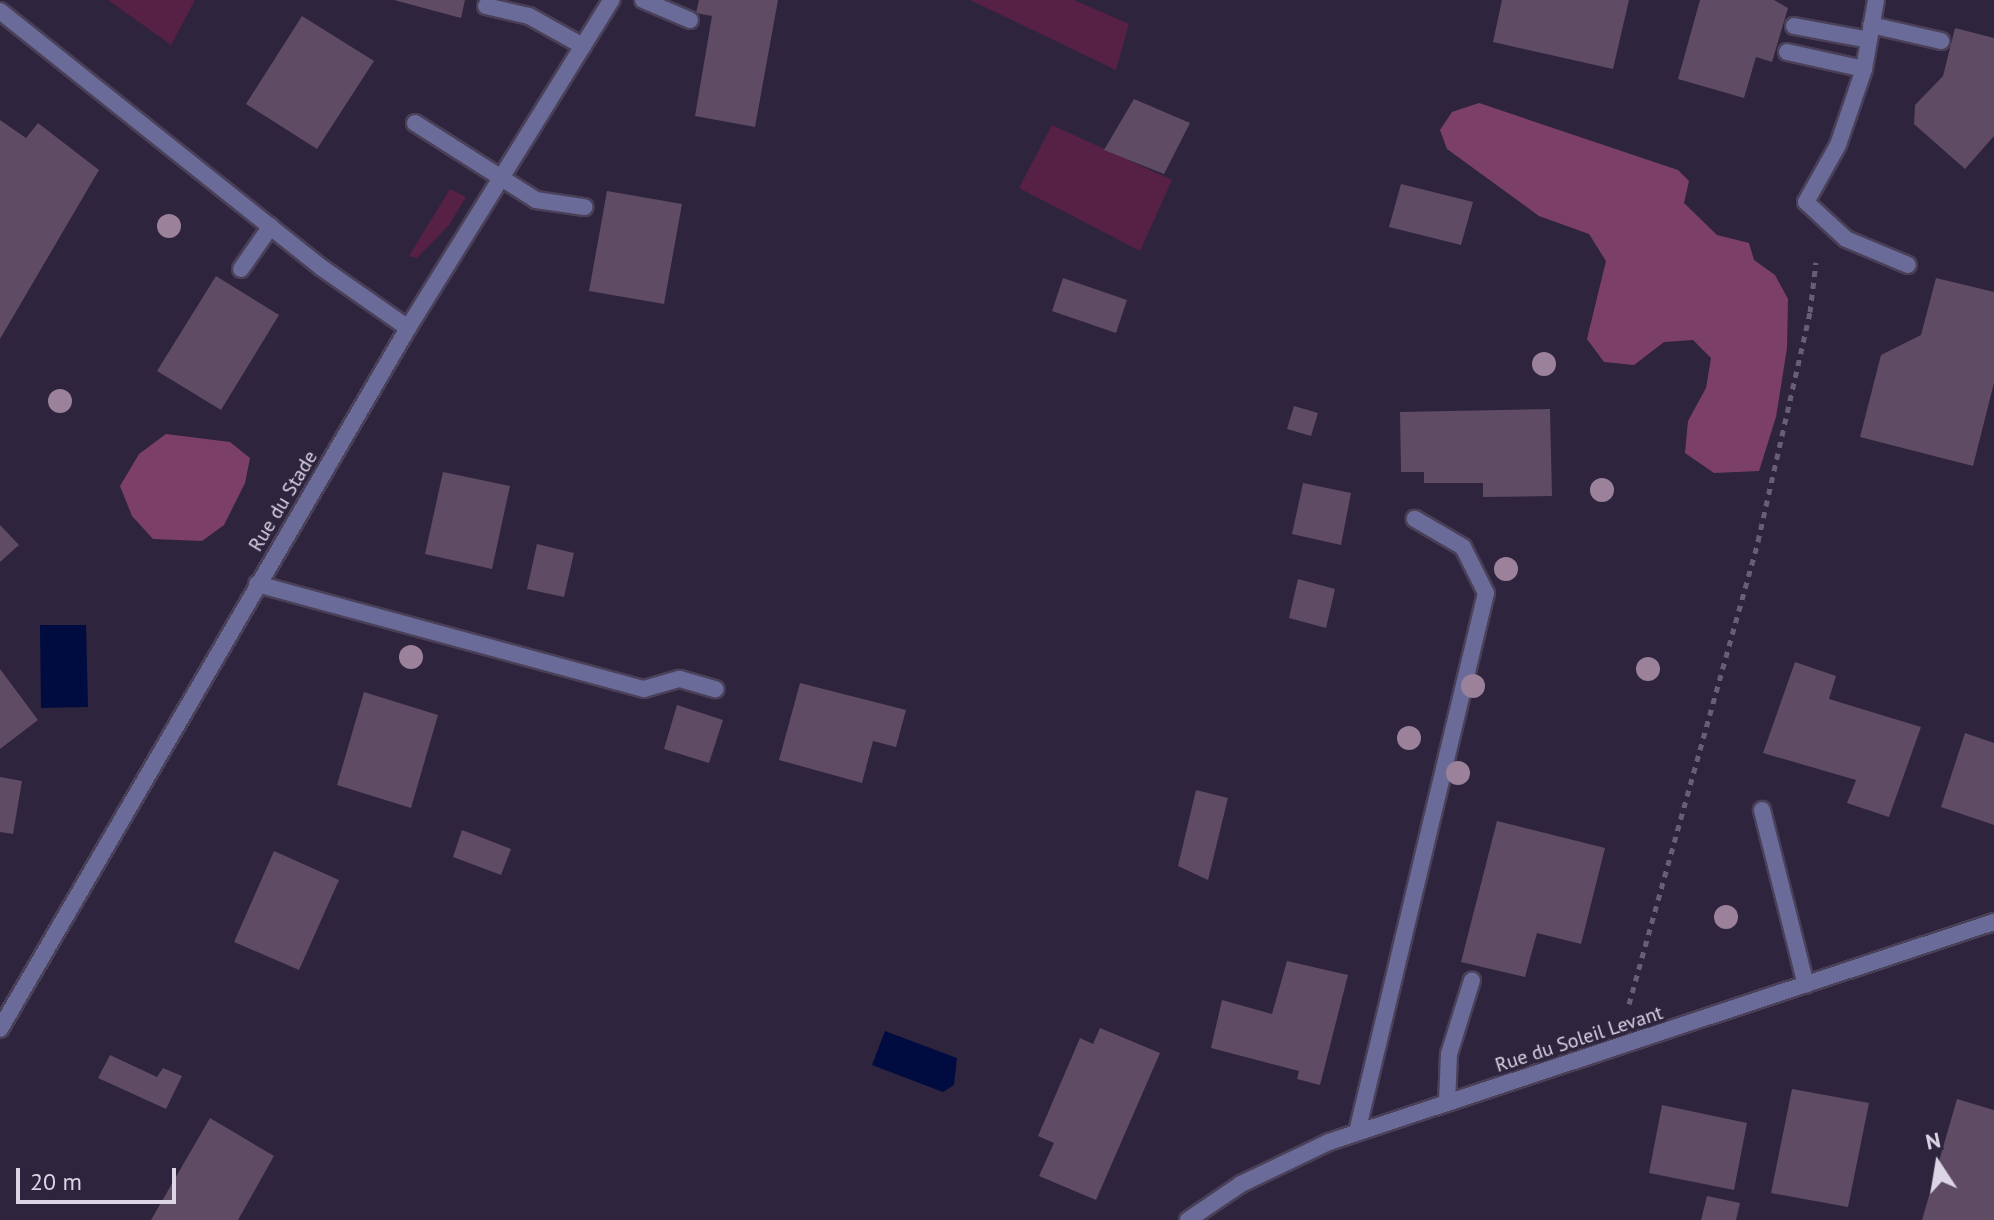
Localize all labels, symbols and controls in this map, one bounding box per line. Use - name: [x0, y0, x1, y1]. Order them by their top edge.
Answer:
- street label: Rue du Stade: [244, 446, 322, 556]
- street label: Rue du Soleil Levant: [1492, 1001, 1666, 1077]
- north arrow: [1898, 1124, 1978, 1204]
- text: N: [1923, 1125, 1943, 1156]
- scale bar: [20, 1152, 180, 1202]
- text: 20 m: [30, 1166, 82, 1197]

